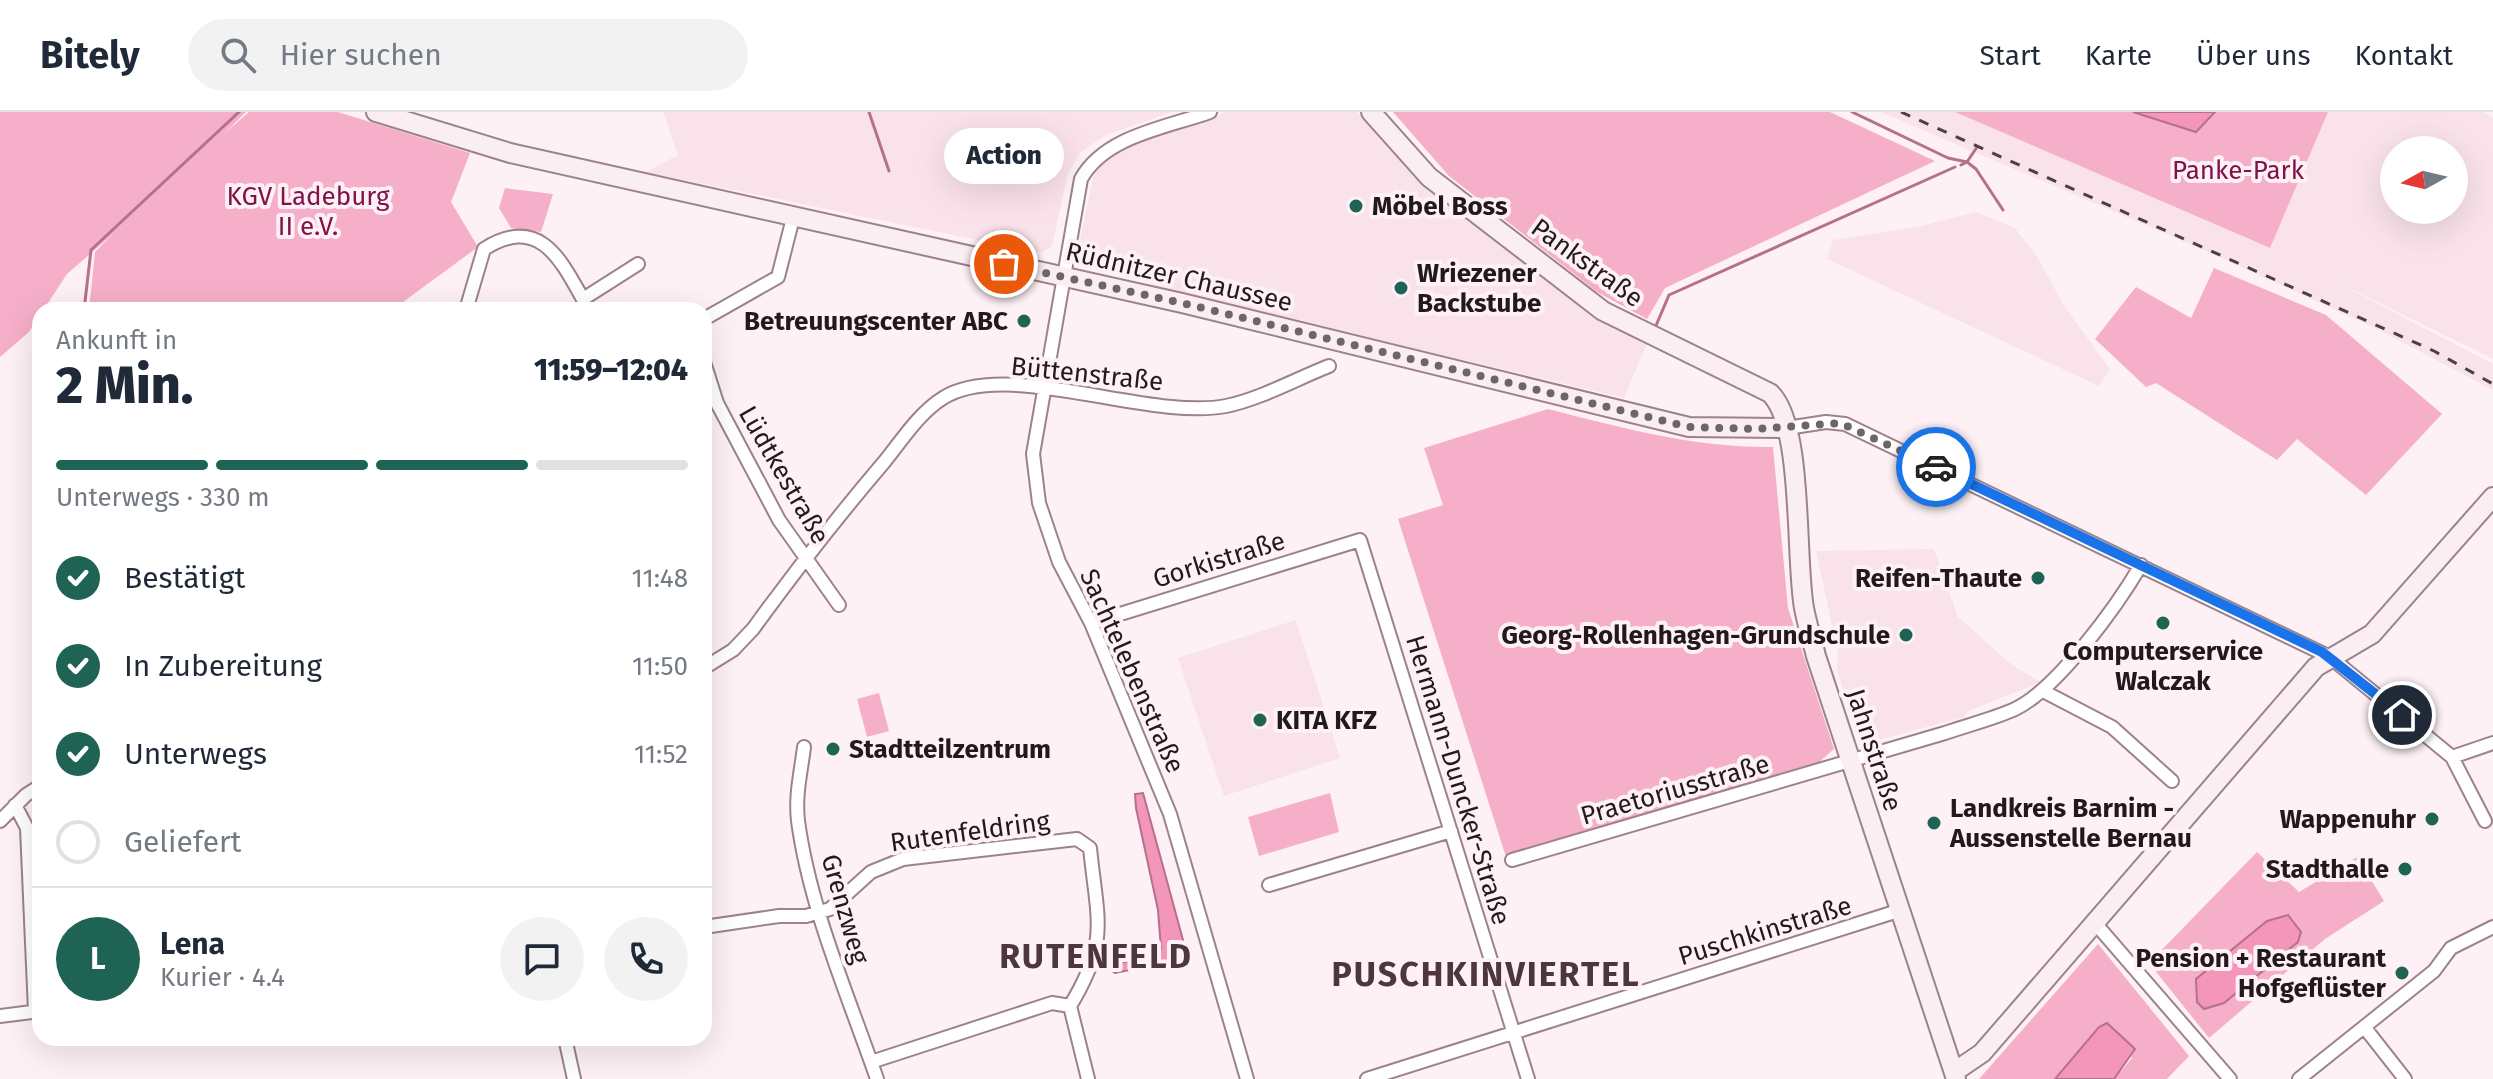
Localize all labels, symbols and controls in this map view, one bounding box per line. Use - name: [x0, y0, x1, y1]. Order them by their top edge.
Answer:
- search box: [188, 19, 748, 91]
- text: Bitely: [40, 32, 140, 78]
- icon: search: [216, 33, 260, 77]
- text: Hier suchen: [280, 37, 442, 73]
- text: Start: [1979, 39, 2041, 72]
- text: Karte: [2085, 39, 2152, 72]
- text: Über uns: [2196, 39, 2311, 72]
- text: Kontakt: [2355, 39, 2453, 72]
- callout: Action: [944, 128, 1064, 184]
- north arrow: [2380, 136, 2468, 224]
- map controls: [2380, 136, 2468, 224]
- text: Action: [966, 140, 1042, 171]
- park label: Panke-Park: [2172, 155, 2305, 186]
- park label: KGV Ladeburg II e.V.: [227, 181, 390, 242]
- place label: Möbel Boss: [1372, 191, 1508, 222]
- marker: Möbel Boss: [1347, 197, 1365, 215]
- street label: Pankstraße: [1525, 212, 1649, 314]
- pin: [970, 230, 1038, 298]
- street label: Rüdnitzer Chaussee: [1063, 236, 1295, 318]
- icon: bag: [982, 242, 1026, 286]
- place label: Wriezener Backstube: [1417, 258, 1541, 319]
- marker: Wriezener Backstube: [1392, 279, 1410, 297]
- place label: Betreuungscenter ABC: [744, 306, 1008, 337]
- marker: Betreuungscenter ABC: [1015, 312, 1033, 330]
- text: Ankunft in: [56, 325, 177, 356]
- street label: Büttenstraße: [1009, 351, 1165, 397]
- text: 11:59–12:04: [534, 352, 688, 388]
- text: 2 Min.: [56, 354, 193, 417]
- street label: Lüdtkestraße: [732, 400, 836, 550]
- courier: [1896, 427, 1976, 507]
- icon: car: [1914, 445, 1958, 489]
- text: Unterwegs · 330 m: [56, 482, 270, 513]
- street label: Gorkistraße: [1149, 525, 1289, 595]
- icon: check: [56, 556, 100, 600]
- text: Bestätigt: [124, 560, 245, 596]
- text: 11:48: [632, 563, 688, 594]
- place label: Reifen-Thaute: [1855, 563, 2022, 594]
- street label: Sachtelebenstraße: [1073, 564, 1191, 778]
- marker: Reifen-Thaute: [2029, 569, 2047, 587]
- marker: Computerservice Walczak: [2154, 614, 2172, 632]
- place label: Georg-Rollenhagen-Grundschule: [1501, 620, 1890, 651]
- marker: Georg-Rollenhagen-Grundschule: [1897, 626, 1915, 644]
- street label: Hermann-Duncker-Straße: [1399, 631, 1517, 929]
- place label: Computerservice Walczak: [2063, 636, 2263, 697]
- icon: check: [56, 644, 100, 688]
- text: In Zubereitung: [124, 648, 322, 684]
- text: 11:50: [632, 651, 688, 682]
- pin: [2368, 681, 2436, 749]
- street label: Jahnstraße: [1840, 685, 1908, 815]
- icon: home: [2380, 693, 2424, 737]
- place label: KITA KFZ: [1276, 705, 1377, 736]
- marker: KITA KFZ: [1251, 711, 1269, 729]
- icon: check: [56, 732, 100, 776]
- place label: Stadtteilzentrum: [849, 734, 1051, 765]
- text: Unterwegs: [124, 736, 267, 772]
- text: 11:52: [634, 739, 688, 770]
- marker: Stadtteilzentrum: [824, 740, 842, 758]
- street label: Praetoriusstraße: [1577, 748, 1773, 832]
- place label: Landkreis Barnim - Aussenstelle Bernau: [1949, 793, 2192, 854]
- place label: Wappenuhr: [2280, 804, 2417, 835]
- street label: Rutenfeldring: [888, 805, 1052, 859]
- marker: Wappenuhr: [2423, 810, 2441, 828]
- marker: Landkreis Barnim - Aussenstelle Bernau: [1925, 814, 1943, 832]
- text: Geliefert: [124, 824, 241, 860]
- street label: Grenzweg: [815, 851, 876, 968]
- place label: Stadthalle: [2266, 854, 2389, 885]
- marker: Stadthalle: [2396, 860, 2414, 878]
- street label: Puschkinstraße: [1675, 890, 1855, 972]
- button: chat: [500, 917, 584, 1001]
- button: phone: [604, 917, 688, 1001]
- text: Lena: [160, 926, 225, 962]
- district label: RUTENFELD: [999, 936, 1193, 977]
- text: L: [90, 941, 106, 977]
- place label: Pension + Restaurant Hofgeflüster: [2135, 943, 2387, 1004]
- district label: PUSCHKINVIERTEL: [1331, 954, 1641, 995]
- text: Kurier · 4.4: [160, 962, 285, 993]
- marker: Pension + Restaurant Hofgeflüster: [2393, 964, 2411, 982]

